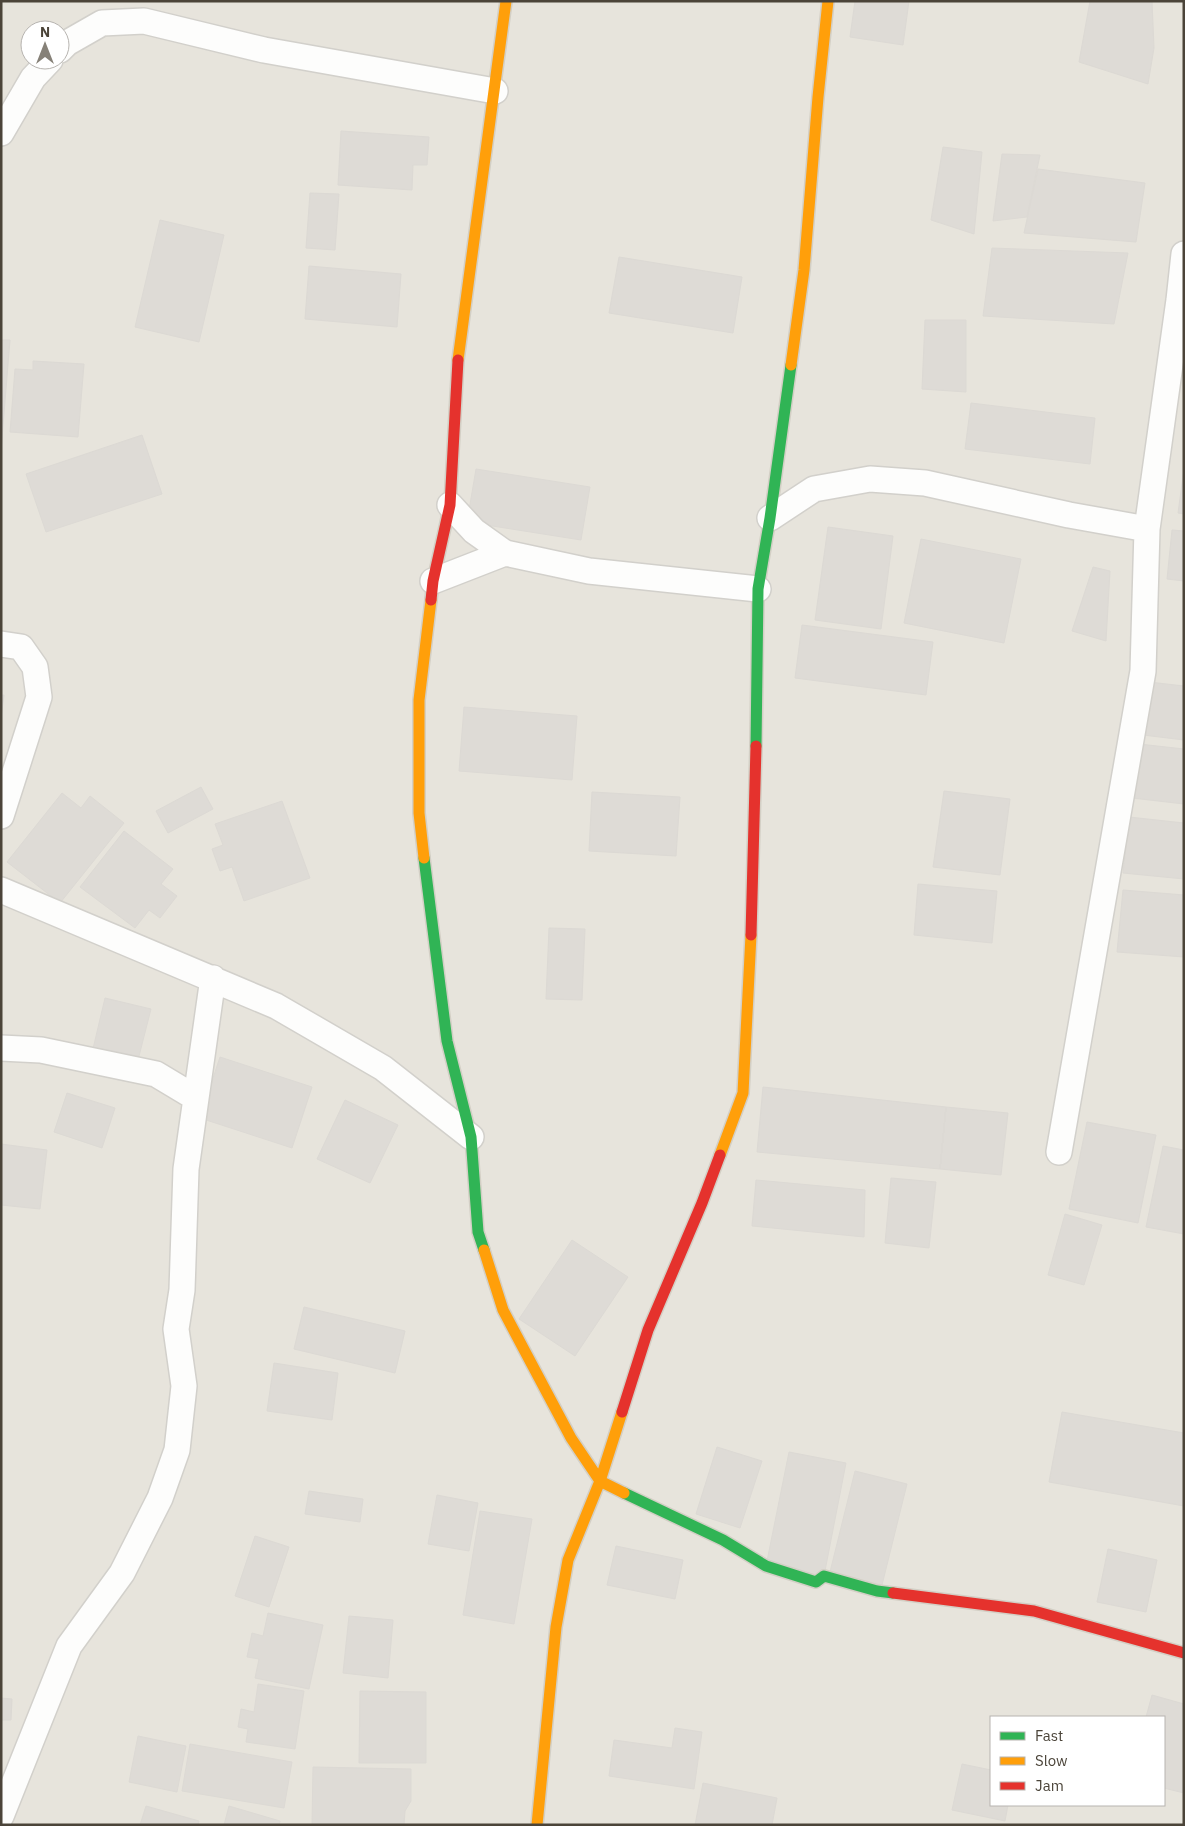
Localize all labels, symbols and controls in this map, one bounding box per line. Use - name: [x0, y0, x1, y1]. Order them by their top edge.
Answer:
- north arrow: [20, 20, 70, 70]
- text: N: [40, 23, 50, 41]
- legend: [990, 1716, 1165, 1806]
- text: Fast: [1035, 1726, 1063, 1745]
- text: Slow: [1035, 1751, 1068, 1770]
- text: Jam: [1035, 1776, 1064, 1795]

